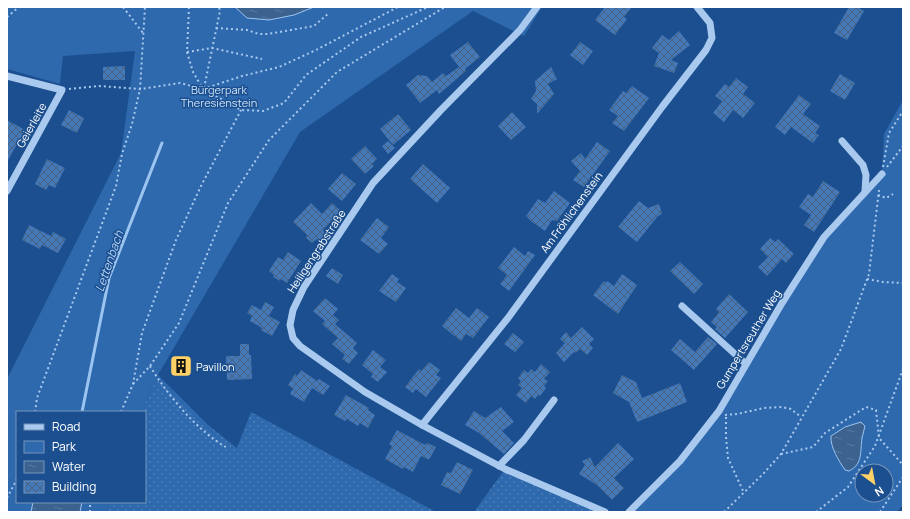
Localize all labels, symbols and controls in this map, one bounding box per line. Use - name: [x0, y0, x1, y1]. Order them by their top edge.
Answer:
- park label: Bürgerpark Theresienstein: [181, 82, 257, 110]
- street label: Geierleite: [12, 99, 50, 150]
- street label: Am Fröhlichenstein: [536, 168, 606, 256]
- street label: Heiligengrabstraße: [283, 206, 349, 296]
- water label: Lettenbach: [91, 227, 128, 294]
- street label: Gumpertsreuther Weg: [712, 286, 784, 392]
- building icon: Pavillon: [168, 353, 194, 379]
- place label: Pavillon: [196, 359, 235, 374]
- legend: [16, 411, 146, 503]
- text: Road: [52, 418, 80, 435]
- text: Park: [52, 438, 77, 455]
- text: Water: [52, 458, 86, 475]
- north arrow: [854, 463, 894, 503]
- text: Building: [52, 478, 96, 495]
- text: N: [872, 483, 887, 500]

